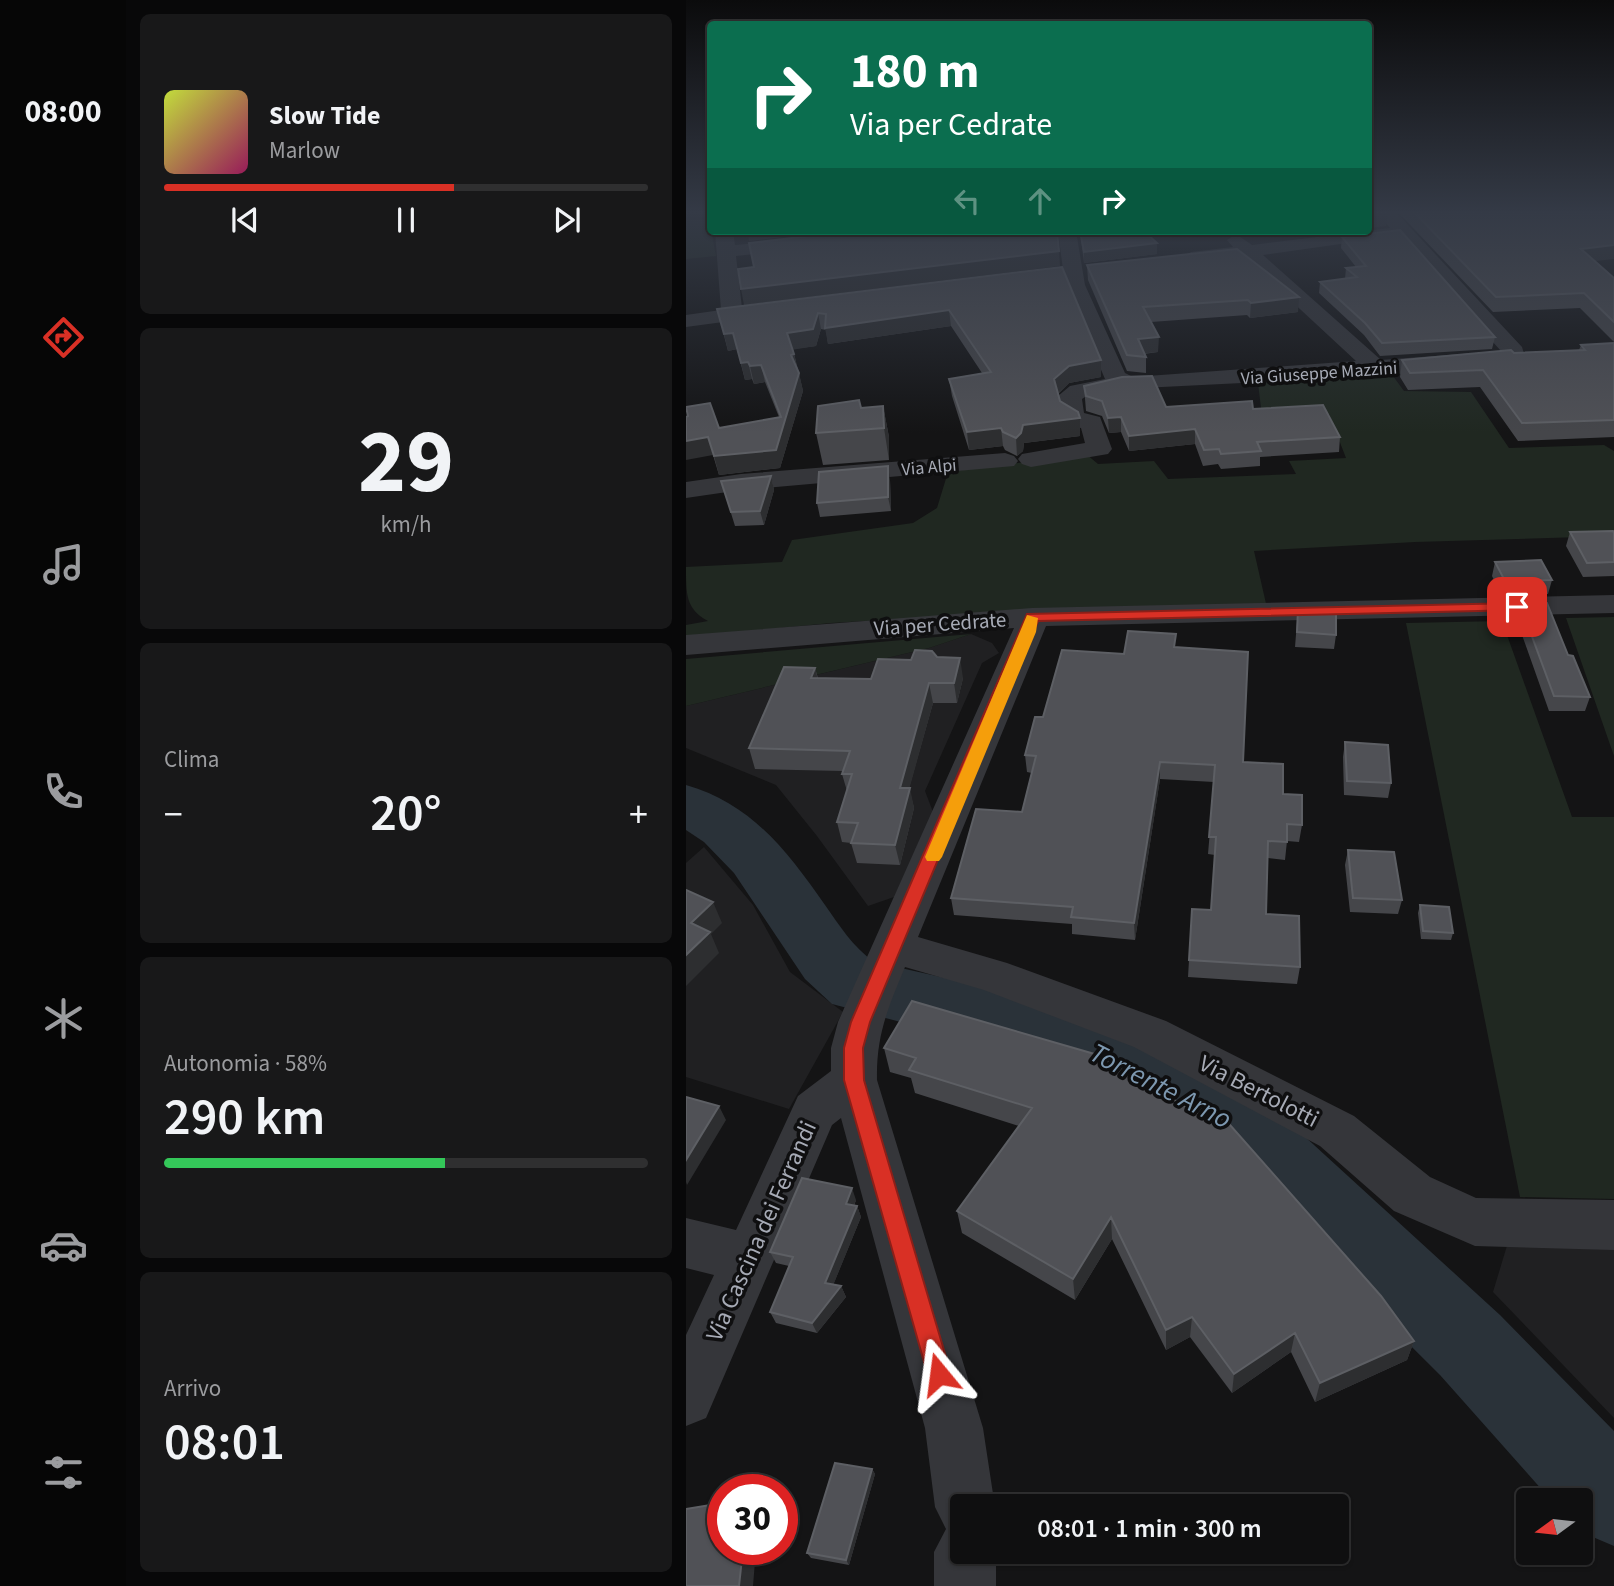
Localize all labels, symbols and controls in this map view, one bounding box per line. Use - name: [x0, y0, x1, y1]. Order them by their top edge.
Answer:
- text: 180 m: [850, 37, 979, 107]
- icon: right: [735, 49, 826, 140]
- text: 08:00: [24, 89, 102, 135]
- text: Slow Tide: [269, 97, 380, 134]
- text: Via per Cedrate: [850, 102, 1052, 148]
- text: Marlow: [269, 134, 340, 167]
- icon: left: [948, 182, 986, 220]
- icon: ahead: [1021, 182, 1059, 220]
- icon: right: [1094, 182, 1132, 220]
- icon: previous: [226, 201, 264, 239]
- icon: pause: [387, 201, 425, 239]
- icon: next: [548, 201, 586, 239]
- icon: directions: [39, 313, 88, 362]
- street label: Via Giuseppe Mazzini: [1240, 356, 1398, 391]
- text: 29: [358, 398, 454, 527]
- street label: Via Alpi: [900, 453, 958, 482]
- text: km/h: [380, 508, 432, 541]
- icon: music: [39, 540, 88, 589]
- pin: [1487, 577, 1547, 637]
- icon: arrive: [1498, 588, 1536, 626]
- street label: Via per Cedrate: [873, 604, 1007, 644]
- text: Clima: [164, 743, 219, 776]
- icon: phone: [39, 767, 88, 816]
- text: 20°: [370, 777, 442, 851]
- text: −: [164, 788, 183, 842]
- text: +: [629, 788, 648, 842]
- icon: climate: [39, 994, 88, 1043]
- water label: Torrente Arno: [1083, 1033, 1238, 1139]
- street label: Via Bertolotti: [1193, 1046, 1325, 1137]
- text: Autonomia · 58%: [164, 1047, 327, 1080]
- text: 290 km: [164, 1081, 325, 1155]
- street label: Via Cascina dei Ferrandi: [697, 1115, 826, 1347]
- icon: car: [39, 1221, 88, 1270]
- position arrow: [902, 1337, 976, 1411]
- text: Arrivo: [164, 1372, 221, 1405]
- text: 08:01: [164, 1406, 285, 1480]
- icon: filters: [39, 1448, 88, 1497]
- speed limit sign: 30: [707, 1474, 798, 1565]
- north arrow: [1516, 1488, 1592, 1564]
- map controls: [1516, 1488, 1593, 1565]
- text: 08:01 · 1 min · 300 m: [1037, 1510, 1262, 1547]

